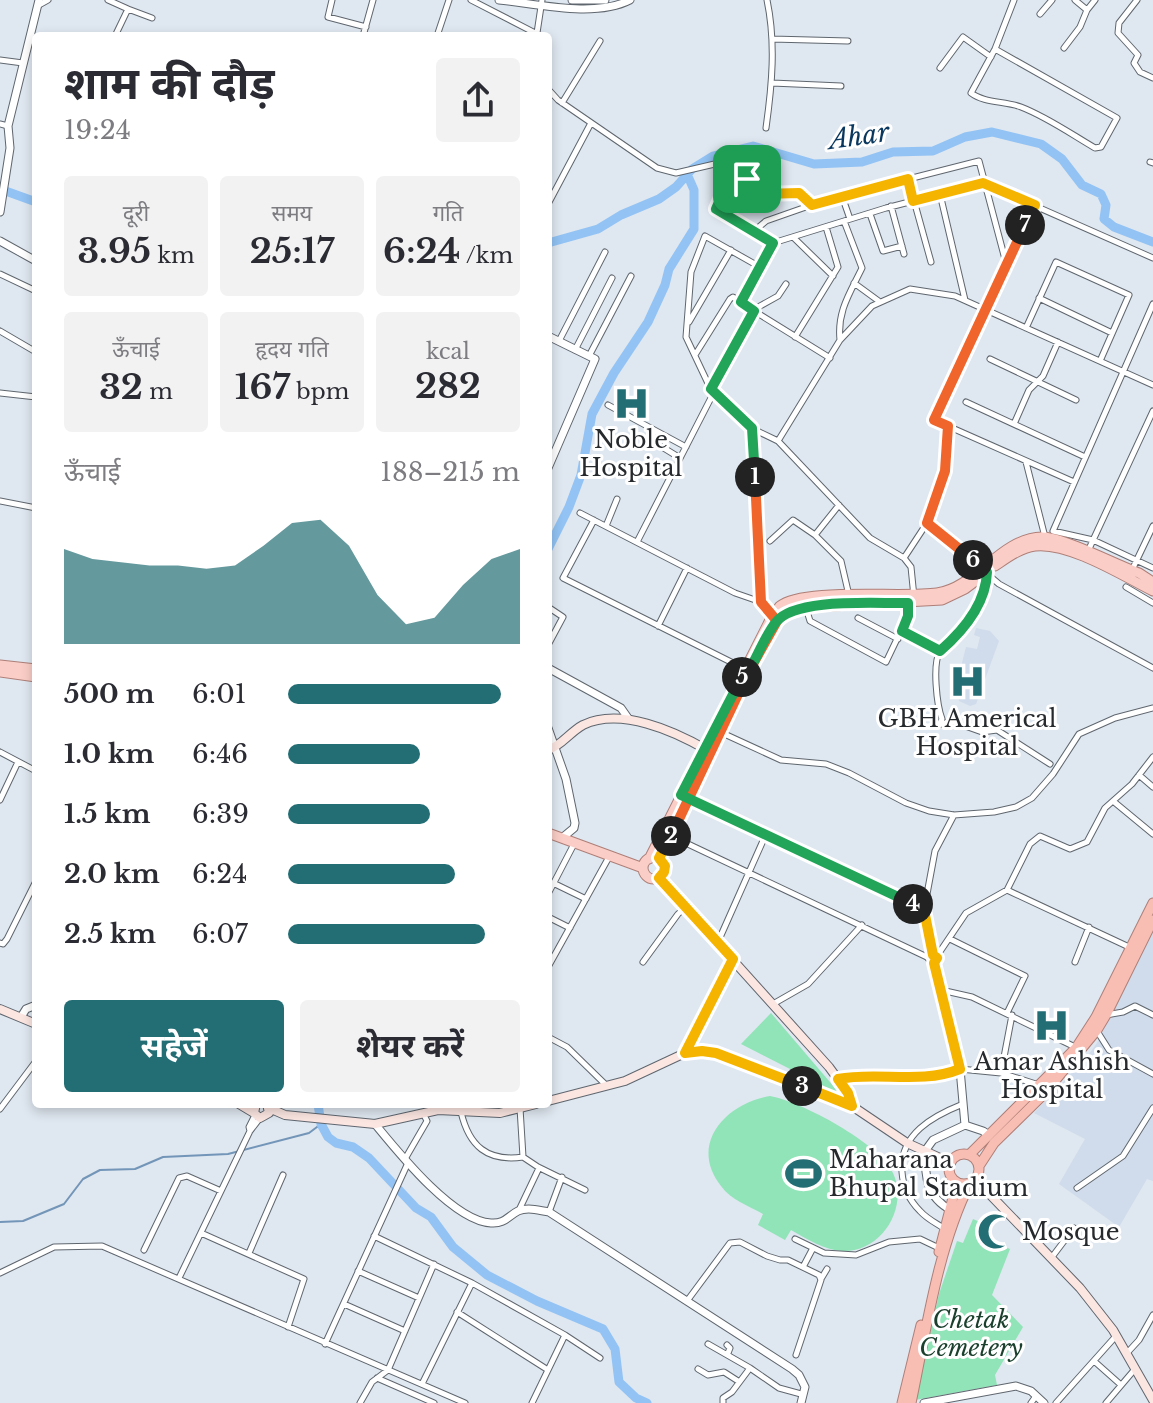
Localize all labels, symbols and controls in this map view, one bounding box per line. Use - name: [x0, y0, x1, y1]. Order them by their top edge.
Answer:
- text: शाम की दौड़: [64, 56, 275, 111]
- button: share: [436, 58, 520, 142]
- text: 19:24: [64, 114, 131, 146]
- water label: Ahar: [824, 116, 892, 156]
- pin: [713, 145, 781, 213]
- icon: arrive: [725, 157, 769, 201]
- text: दूरी: [123, 200, 149, 227]
- text: समय: [272, 200, 312, 227]
- text: गति: [433, 200, 463, 227]
- pin: 7: [1005, 205, 1045, 245]
- text: 7: [1019, 211, 1031, 238]
- text: 3.95: [77, 230, 151, 272]
- text: 25:17: [250, 230, 334, 272]
- text: 6:24: [383, 230, 460, 272]
- text: km: [151, 242, 195, 269]
- text: /km: [460, 242, 513, 269]
- text: ऊँचाई: [112, 336, 160, 363]
- text: हृदय गति: [255, 336, 329, 363]
- text: kcal: [426, 338, 470, 365]
- text: 282: [415, 365, 481, 407]
- text: 32: [99, 366, 143, 408]
- text: 167: [235, 366, 290, 408]
- text: m: [143, 378, 173, 405]
- text: bpm: [290, 378, 349, 405]
- hospital icon: Noble Hospital: [612, 384, 650, 422]
- place label: Noble Hospital: [580, 425, 683, 482]
- text: ऊँचाई: [64, 456, 120, 488]
- text: 188–215 m: [380, 456, 520, 488]
- pin: 1: [735, 457, 775, 497]
- text: 1: [750, 463, 760, 490]
- pin: 6: [953, 540, 993, 580]
- text: 6: [966, 546, 980, 573]
- pin: 5: [722, 657, 762, 697]
- text: 5: [735, 663, 749, 690]
- hospital icon: GBH Americal Hospital: [948, 663, 986, 701]
- text: 500 m: [64, 678, 154, 710]
- text: 6:01: [192, 678, 246, 710]
- place label: GBH Americal Hospital: [878, 704, 1057, 761]
- text: 1.0 km: [64, 738, 154, 770]
- text: 6:46: [192, 738, 248, 770]
- text: 1.5 km: [64, 798, 151, 830]
- text: 6:39: [192, 798, 249, 830]
- pin: 2: [651, 816, 691, 856]
- text: 2: [664, 822, 678, 849]
- text: 2.0 km: [64, 858, 160, 890]
- text: 6:24: [192, 858, 247, 890]
- pin: 4: [893, 884, 933, 924]
- text: 4: [906, 890, 920, 917]
- text: 2.5 km: [64, 918, 156, 950]
- text: 6:07: [192, 918, 248, 950]
- button: सहेजें: [64, 1000, 284, 1092]
- button: शेयर करें: [300, 1000, 520, 1092]
- hospital icon: Amar Ashish Hospital: [1033, 1006, 1071, 1044]
- place label: Amar Ashish Hospital: [973, 1047, 1130, 1104]
- pin: 3: [782, 1066, 822, 1106]
- text: 3: [795, 1072, 809, 1099]
- place label: Maharana Bhupal Stadium: [829, 1145, 1028, 1202]
- sports icon: Maharana Bhupal Stadium: [784, 1155, 822, 1193]
- mosque icon: Mosque: [977, 1213, 1015, 1251]
- place label: Mosque: [1022, 1217, 1120, 1246]
- park label: Chetak Cemetery: [919, 1305, 1023, 1362]

